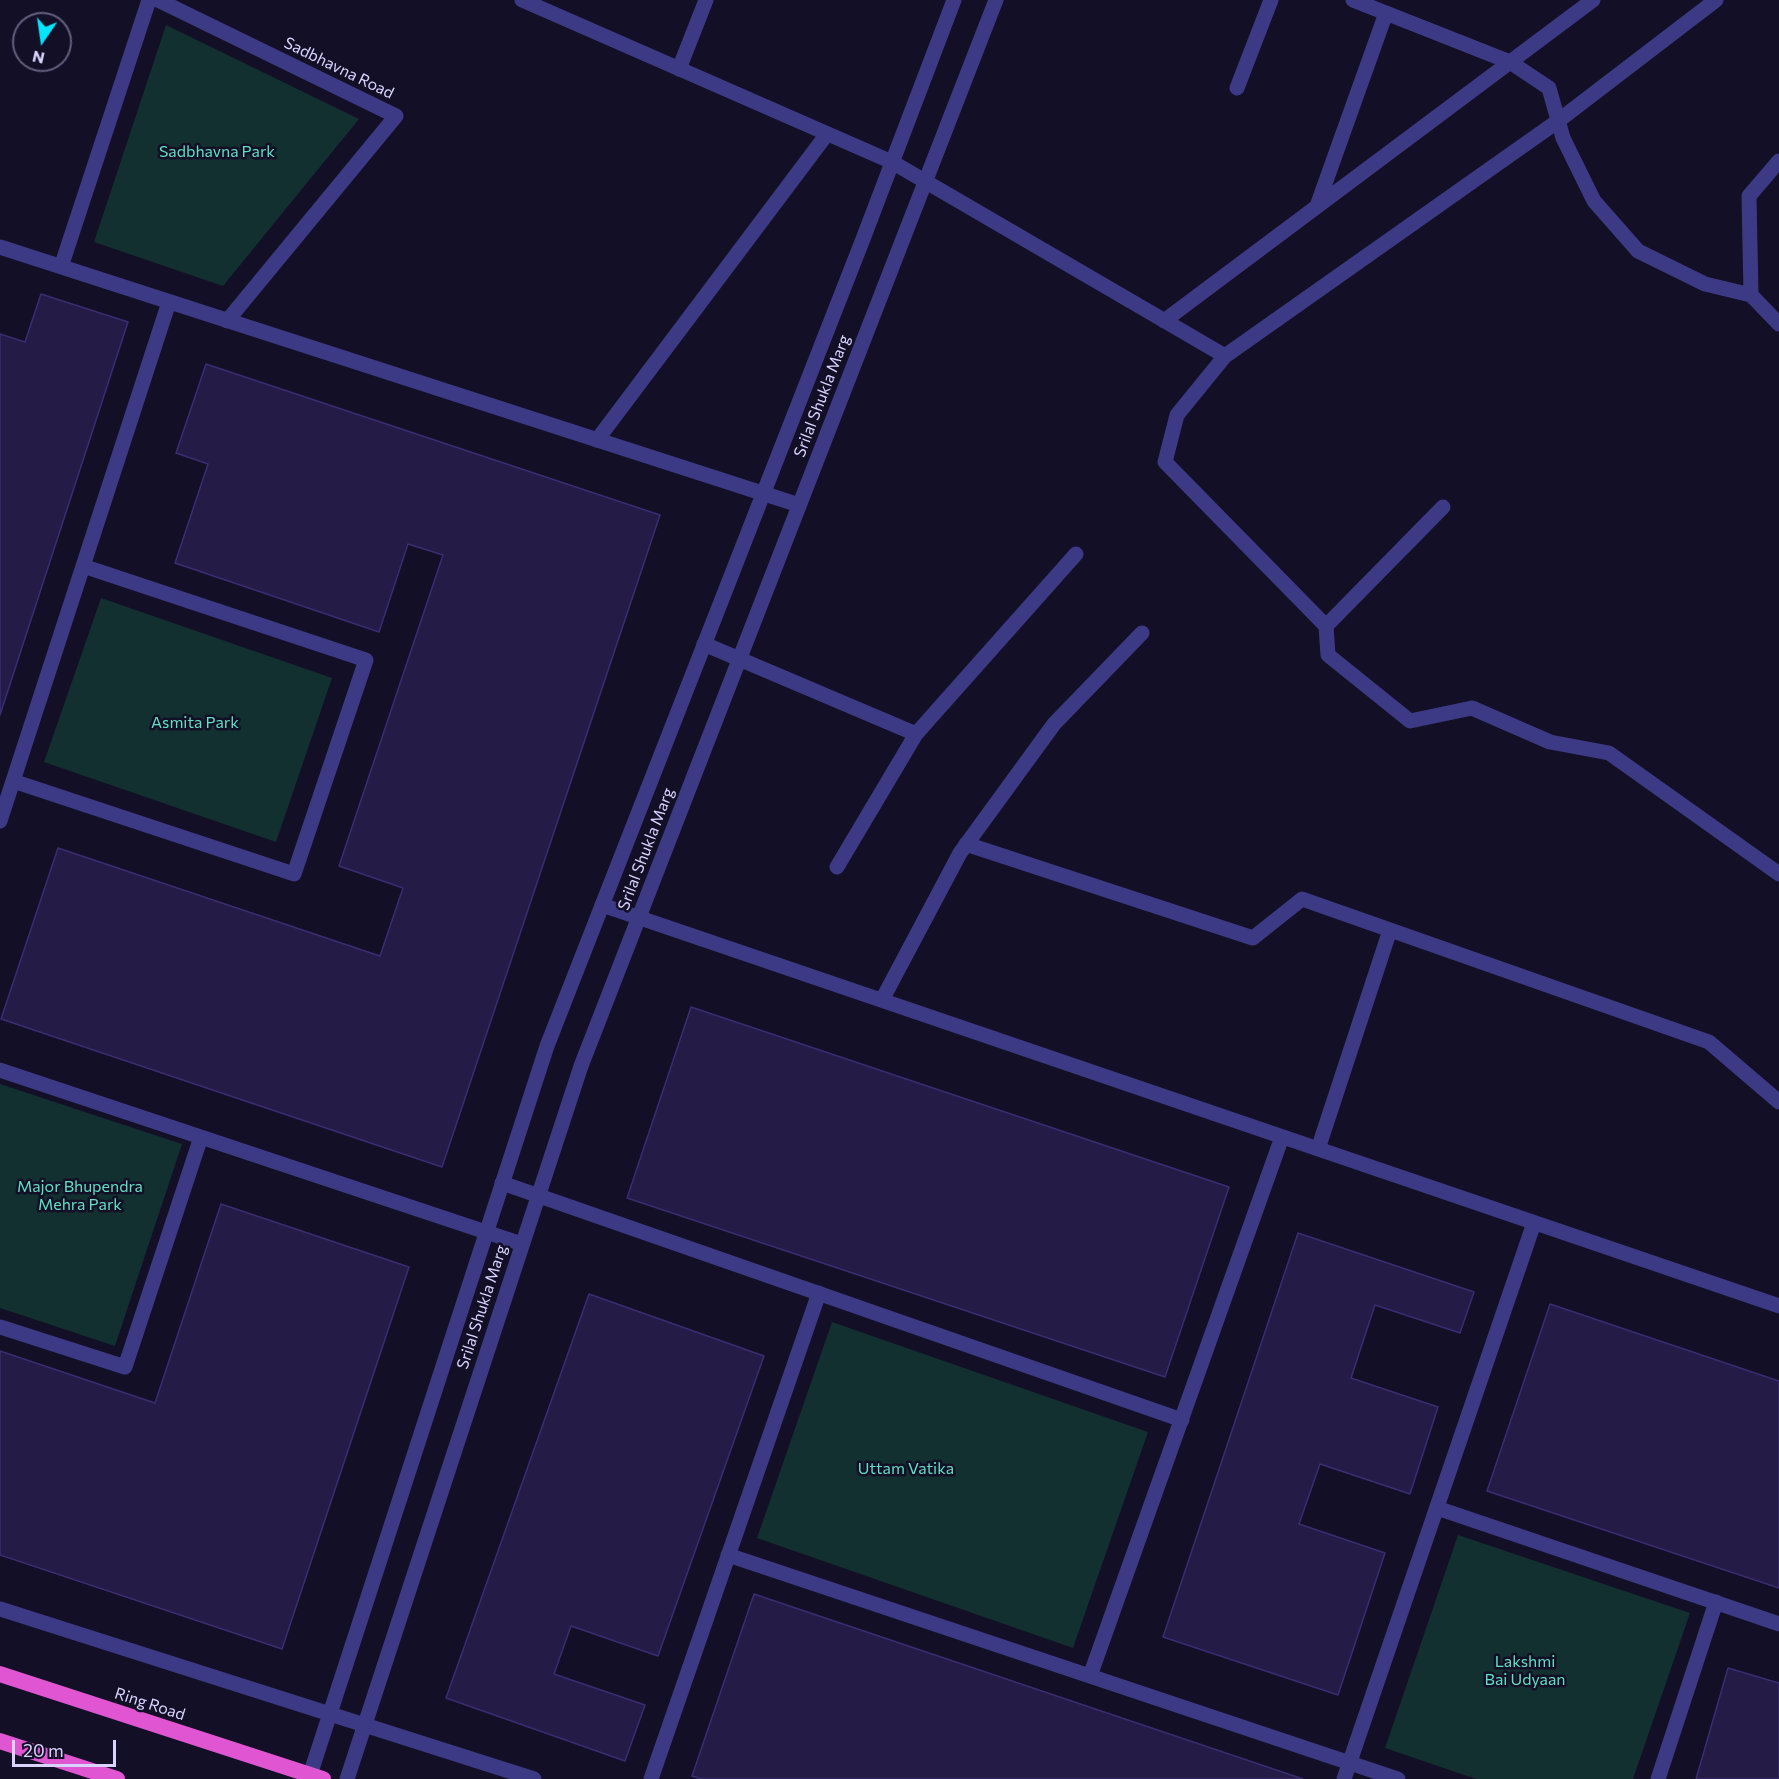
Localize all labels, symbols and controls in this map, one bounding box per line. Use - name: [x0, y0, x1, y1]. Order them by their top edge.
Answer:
- north arrow: [12, 12, 72, 72]
- street label: Sadbhavna Road: [281, 33, 397, 103]
- text: N: [30, 47, 46, 69]
- park label: Sadbhavna Park: [159, 142, 275, 162]
- street label: Srilal Shukla Marg: [790, 332, 854, 460]
- park label: Asmita Park: [151, 713, 239, 733]
- street label: Srilal Shukla Marg: [614, 785, 678, 913]
- park label: Major Bhupendra Mehra Park: [17, 1177, 143, 1215]
- street label: Srilal Shukla Marg: [453, 1242, 511, 1372]
- park label: Uttam Vatika: [858, 1459, 954, 1479]
- park label: Lakshmi Bai Udyaan: [1485, 1652, 1565, 1690]
- street label: Ring Road: [112, 1684, 188, 1724]
- scale bar: [15, 1728, 118, 1766]
- text: 20 m: [23, 1739, 64, 1761]

